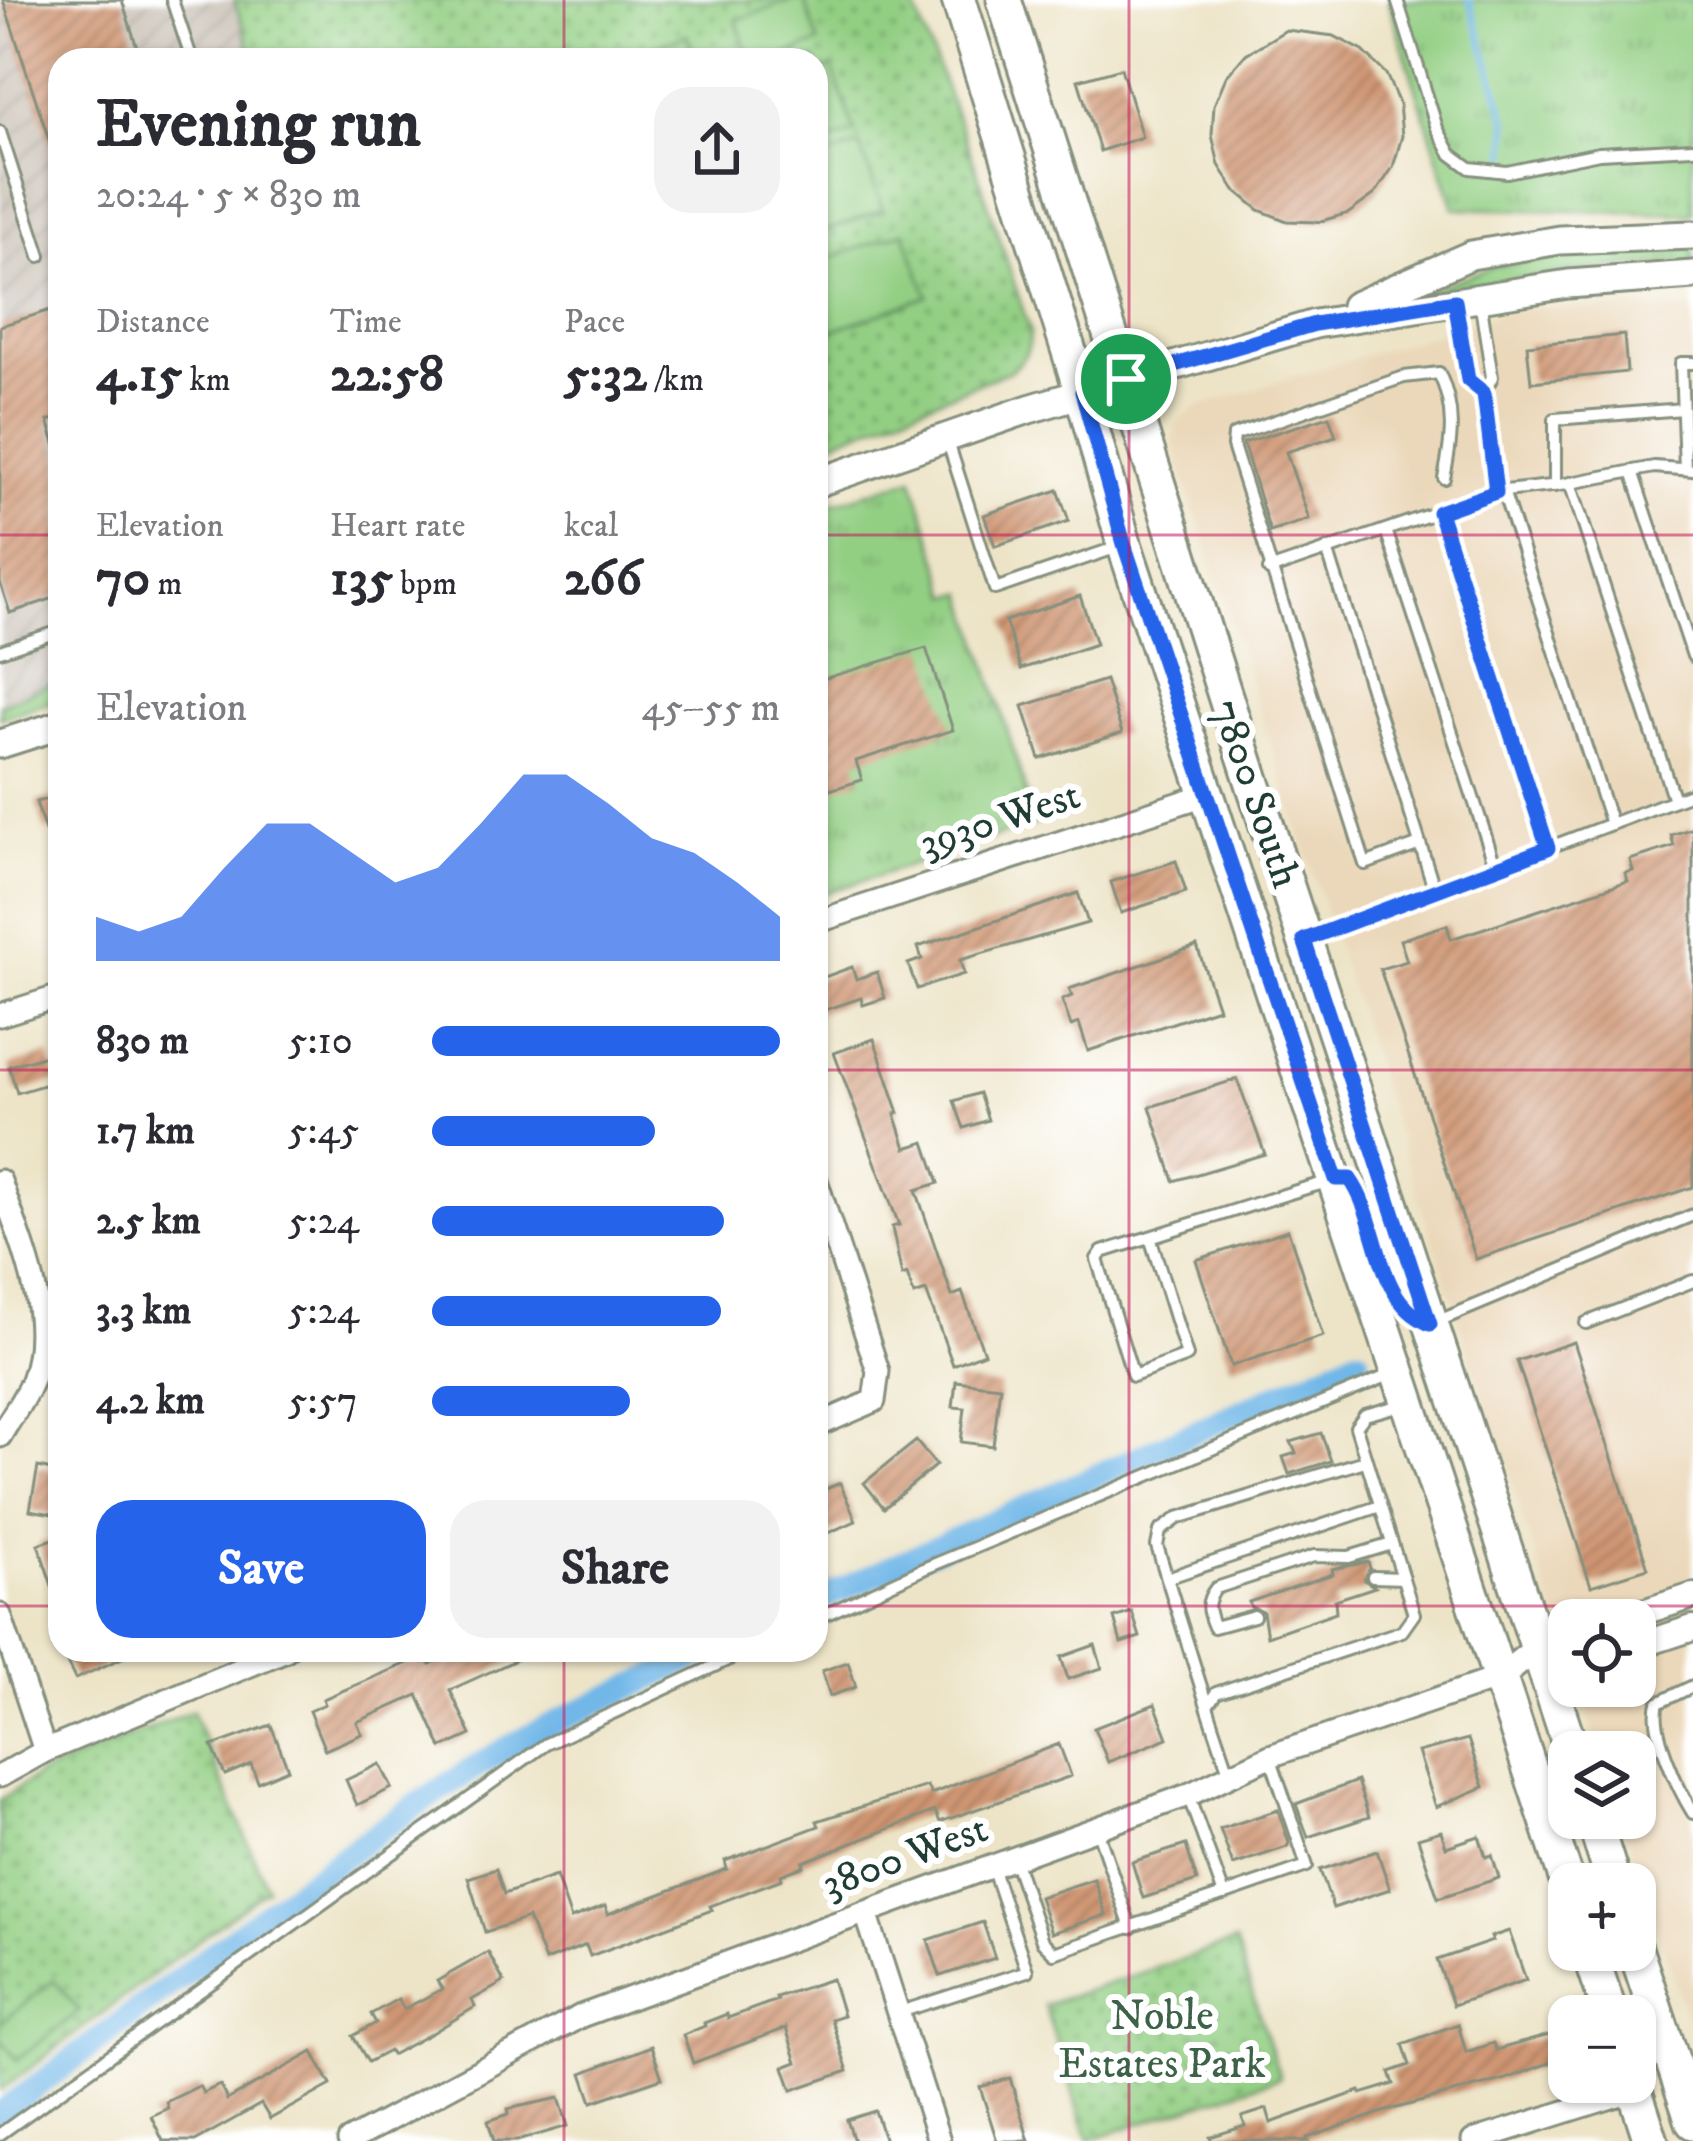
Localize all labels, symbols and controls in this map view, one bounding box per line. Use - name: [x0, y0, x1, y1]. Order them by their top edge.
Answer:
- text: Evening run: [96, 85, 421, 167]
- button: share: [654, 87, 780, 213]
- text: 20:24 · 5 × 830 m: [96, 171, 361, 220]
- text: Distance: [96, 302, 210, 343]
- text: Time: [330, 302, 402, 343]
- text: Pace: [564, 302, 625, 343]
- pin: [1075, 328, 1177, 430]
- text: 4.15: [96, 343, 182, 407]
- text: 22:58: [330, 343, 444, 407]
- text: 5:32: [564, 343, 647, 407]
- icon: arrive: [1093, 346, 1159, 412]
- text: km: [182, 360, 231, 401]
- text: /km: [647, 360, 704, 401]
- text: Elevation: [96, 506, 224, 547]
- text: Heart rate: [330, 506, 465, 547]
- text: kcal: [564, 506, 618, 547]
- text: 70: [96, 547, 150, 611]
- text: 135: [330, 547, 393, 611]
- text: 266: [564, 547, 642, 611]
- text: m: [150, 564, 182, 605]
- text: bpm: [393, 564, 457, 605]
- text: Elevation: [96, 684, 247, 733]
- text: 45–55 m: [641, 684, 780, 733]
- street label: 7800 South: [1199, 693, 1311, 895]
- street label: 3930 West: [913, 770, 1087, 870]
- text: 830 m: [96, 1017, 189, 1066]
- text: 5:10: [288, 1017, 353, 1066]
- text: 1.7 km: [96, 1107, 195, 1156]
- text: 5:45: [288, 1107, 359, 1156]
- text: 2.5 km: [96, 1197, 201, 1246]
- text: 5:24: [288, 1197, 359, 1246]
- text: 3.3 km: [96, 1287, 191, 1336]
- text: 5:24: [288, 1287, 359, 1336]
- text: 4.2 km: [96, 1377, 205, 1426]
- text: 5:57: [288, 1377, 358, 1426]
- button: Save: [96, 1500, 426, 1638]
- button: Share: [450, 1500, 780, 1638]
- map controls: [1548, 1599, 1656, 2103]
- button: locate: [1548, 1599, 1656, 1707]
- button: layers: [1548, 1731, 1656, 1839]
- street label: 3800 West: [815, 1803, 995, 1911]
- button: +: [1548, 1863, 1656, 1971]
- park label: Noble Estates Park: [1058, 1991, 1266, 2091]
- button: −: [1548, 1995, 1656, 2103]

